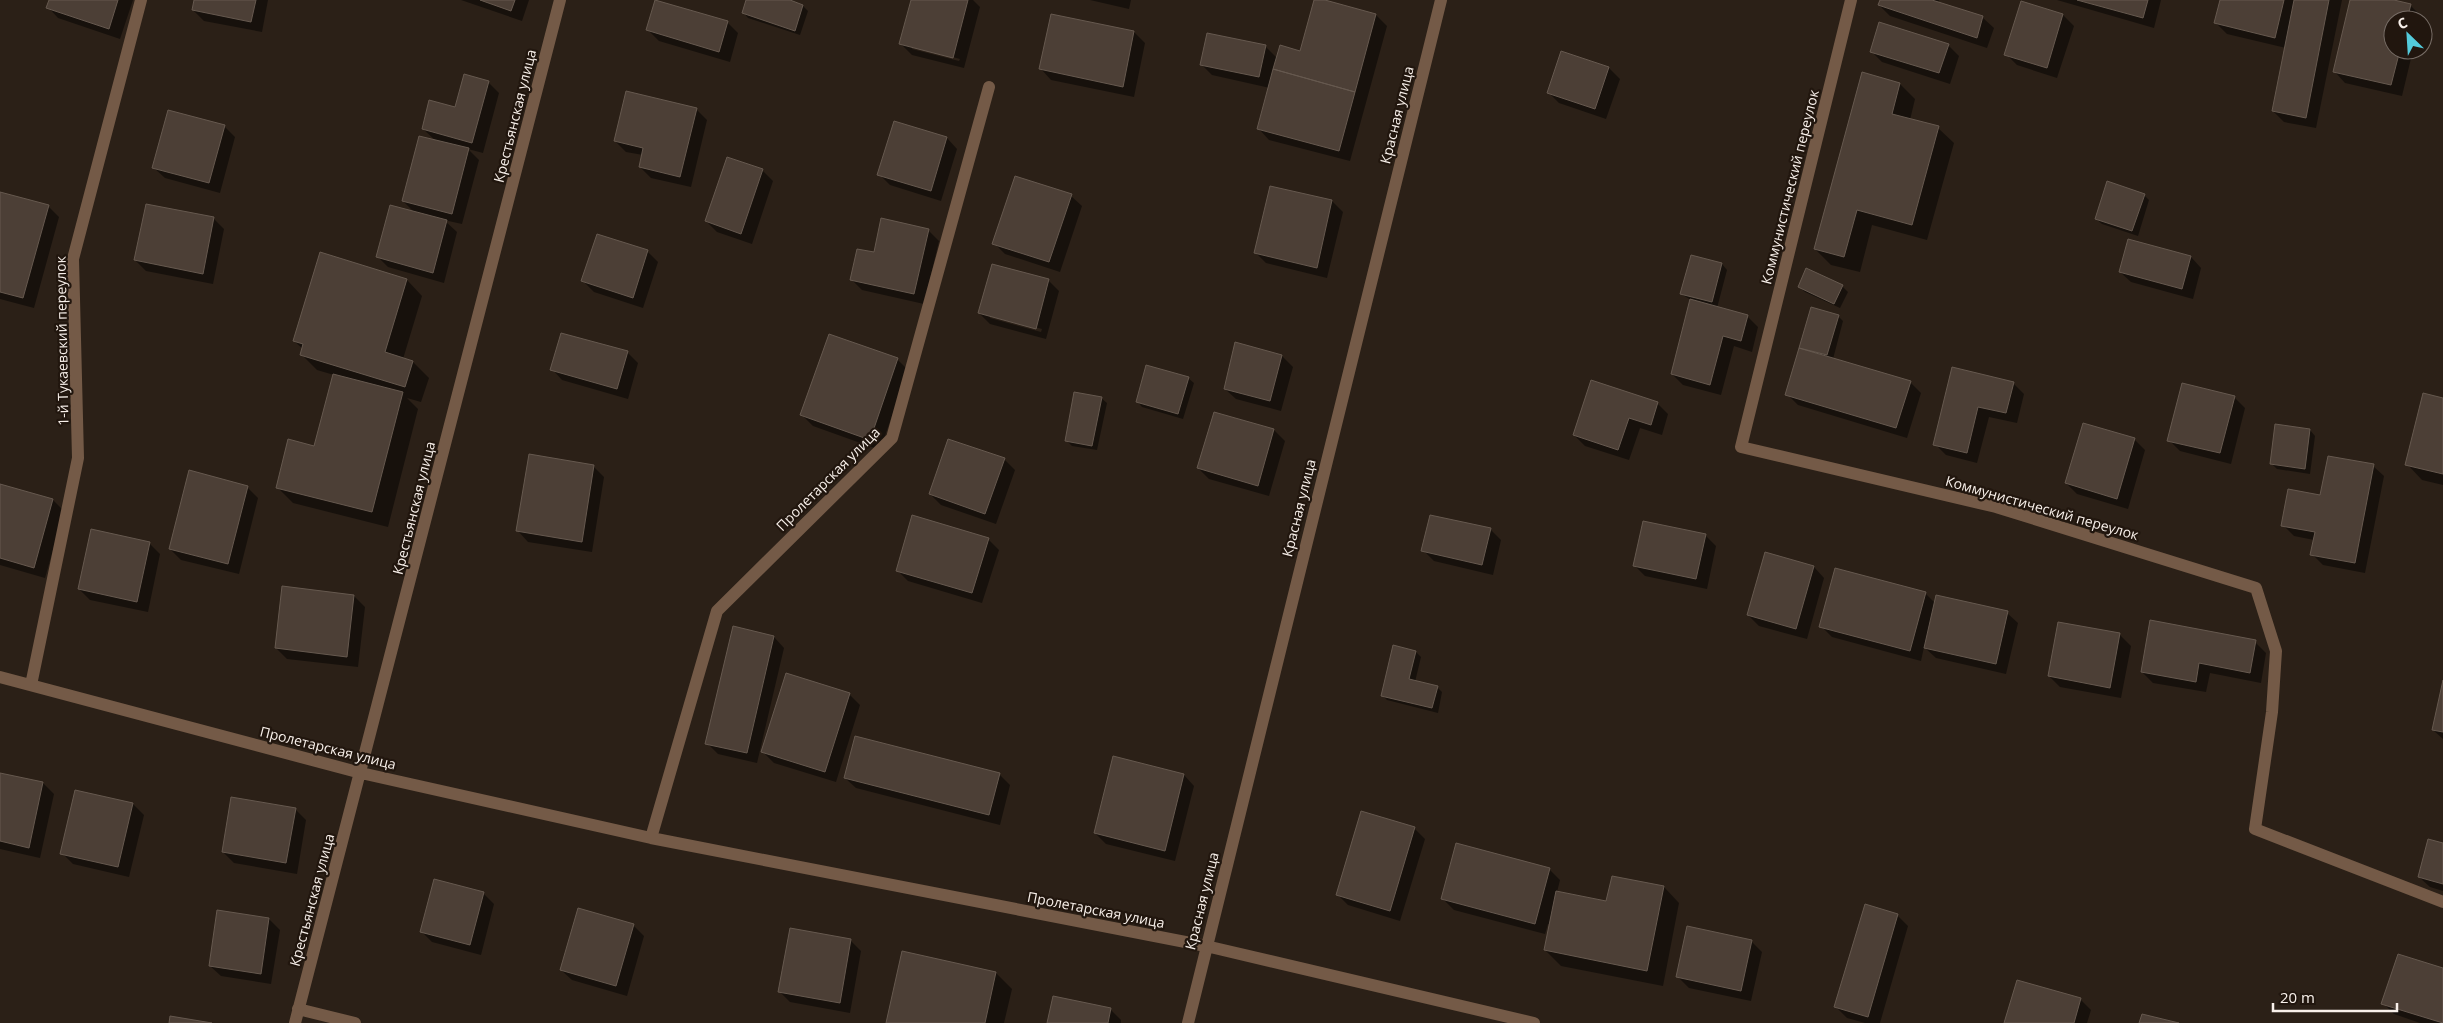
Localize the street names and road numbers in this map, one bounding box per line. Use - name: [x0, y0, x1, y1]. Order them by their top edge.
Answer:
- street label: Крестьянская улица: [489, 47, 540, 185]
- street label: Красная улица: [1375, 64, 1418, 166]
- street label: Коммунистический переулок: [1756, 87, 1823, 286]
- street label: 1-й Тукаевский переулок: [51, 255, 72, 426]
- street label: Пролетарская улица: [772, 423, 884, 535]
- street label: Крестьянская улица: [388, 439, 439, 577]
- street label: Красная улица: [1277, 457, 1320, 559]
- street label: Коммунистический переулок: [1943, 471, 2142, 544]
- street label: Пролетарская улица: [258, 721, 398, 774]
- street label: Крестьянская улица: [285, 831, 338, 968]
- street label: Красная улица: [1180, 850, 1223, 952]
- street label: Пролетарская улица: [1026, 887, 1166, 932]

